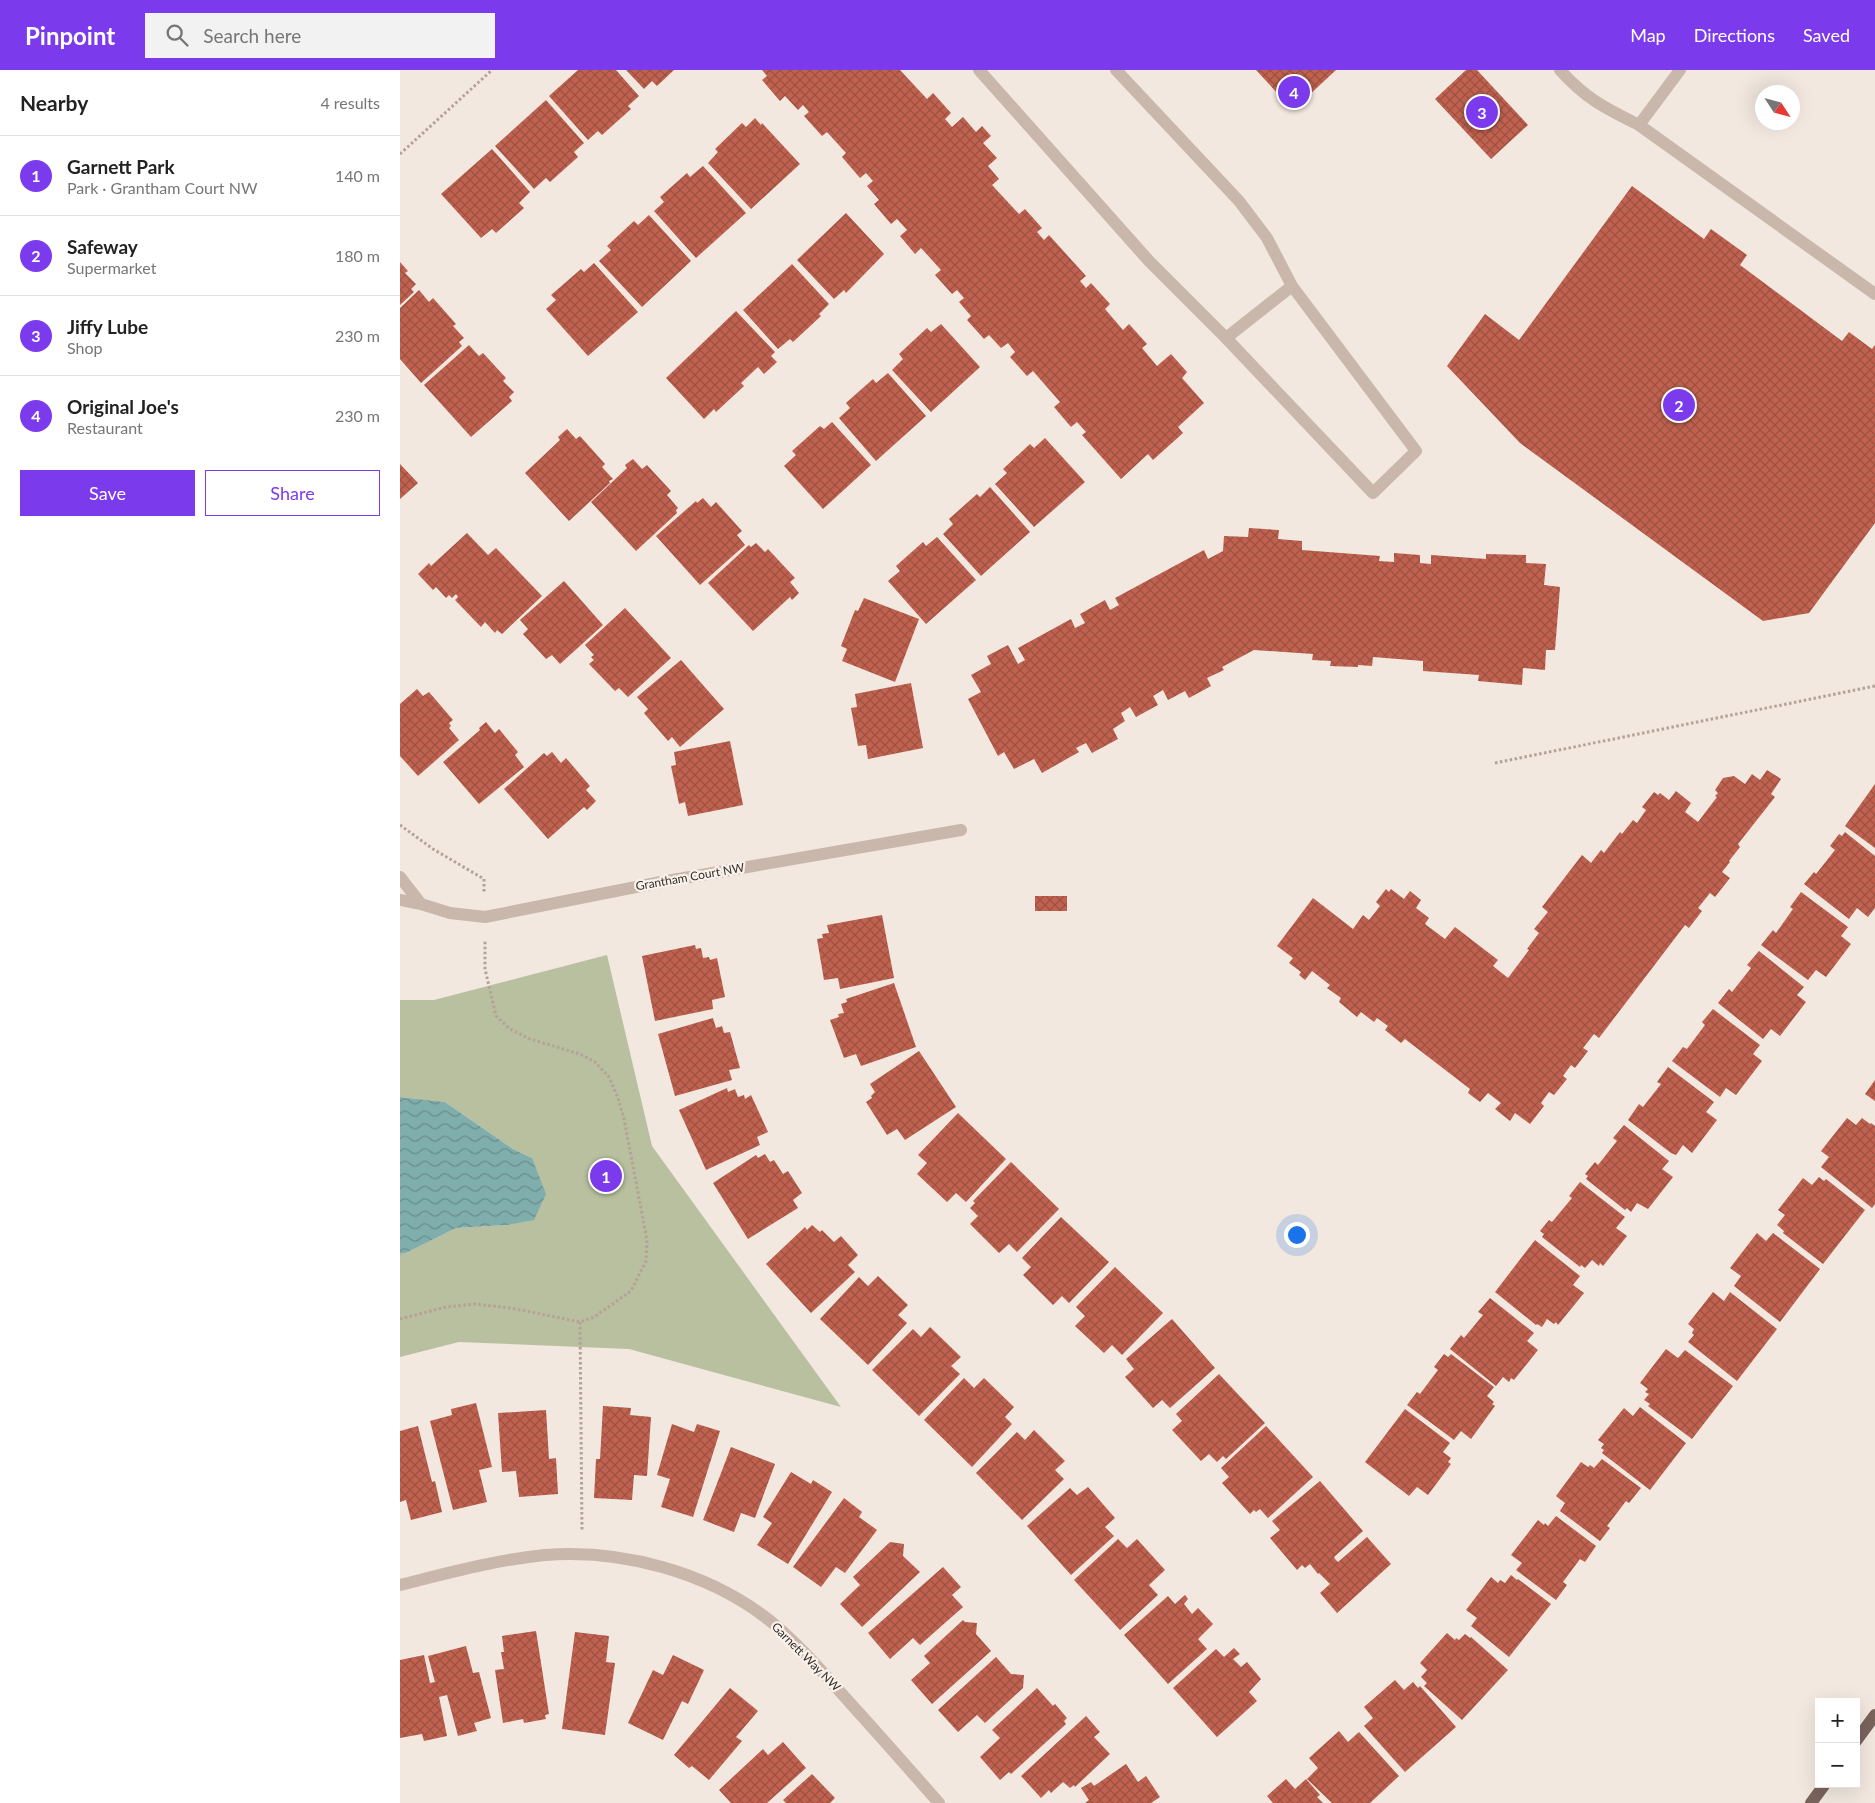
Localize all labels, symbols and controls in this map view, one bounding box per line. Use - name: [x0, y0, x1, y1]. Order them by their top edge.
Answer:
- search box: [145, 13, 495, 58]
- text: Pinpoint: [25, 21, 115, 50]
- icon: search: [163, 21, 191, 49]
- text: Search here: [203, 24, 301, 47]
- text: Map: [1630, 24, 1666, 46]
- text: Directions: [1694, 24, 1775, 46]
- text: Saved: [1803, 24, 1850, 46]
- pin: 4: [1278, 73, 1310, 111]
- north arrow: [1755, 85, 1800, 130]
- text: Nearby: [20, 90, 88, 115]
- text: 4 results: [320, 93, 380, 112]
- pin: 3: [1466, 93, 1498, 131]
- text: Garnett Park: [67, 155, 175, 178]
- text: 1: [31, 166, 41, 185]
- text: 140 m: [335, 166, 380, 185]
- text: Park · Grantham Court NW: [67, 178, 257, 197]
- text: Safeway: [67, 235, 138, 258]
- text: 2: [31, 246, 41, 265]
- text: 180 m: [335, 246, 380, 265]
- text: Supermarket: [67, 258, 156, 277]
- text: Jiffy Lube: [67, 315, 148, 338]
- text: 3: [31, 326, 41, 345]
- text: 230 m: [335, 326, 380, 345]
- text: Shop: [67, 338, 103, 357]
- pin: 2: [1663, 386, 1695, 424]
- text: Original Joe's: [67, 395, 179, 418]
- text: 4: [31, 406, 41, 425]
- text: 230 m: [335, 406, 380, 425]
- text: Restaurant: [67, 418, 143, 437]
- button: Save: [20, 470, 195, 516]
- button: Share: [205, 470, 380, 516]
- street label: Grantham Court NW: [634, 859, 746, 893]
- pin: 1: [590, 1157, 622, 1195]
- your location: [1284, 1222, 1310, 1248]
- street label: Garnett Way NW: [769, 1619, 844, 1695]
- map controls: [1815, 1698, 1860, 1788]
- button: +: [1815, 1698, 1860, 1743]
- button: −: [1815, 1743, 1860, 1788]

